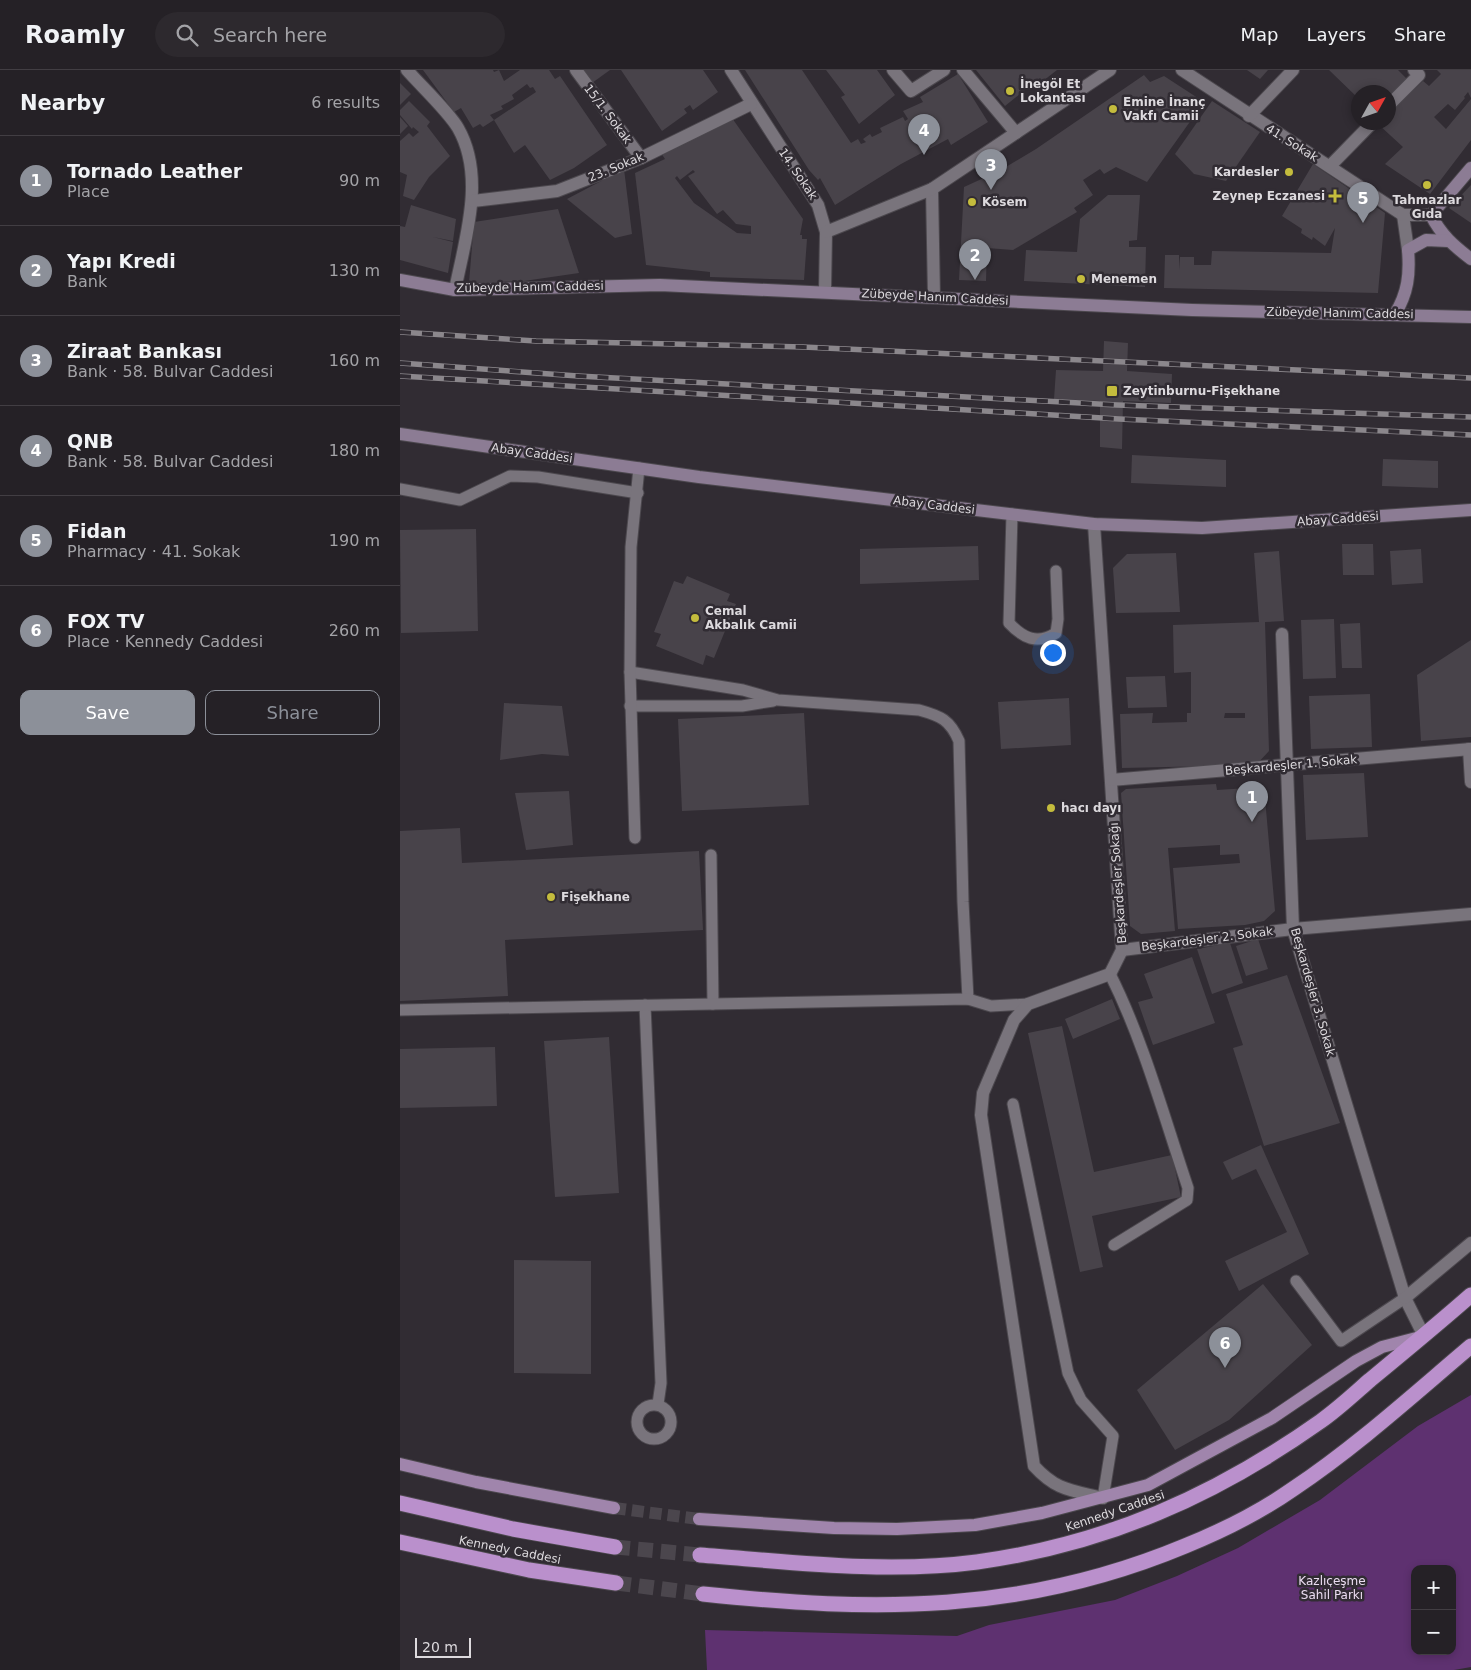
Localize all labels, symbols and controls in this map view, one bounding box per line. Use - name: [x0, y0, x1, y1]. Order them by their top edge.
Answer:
- search box: [155, 12, 505, 57]
- text: Roamly: [25, 21, 125, 49]
- icon: search: [173, 21, 201, 49]
- text: Search here: [213, 24, 327, 46]
- text: Map: [1240, 24, 1278, 45]
- text: Layers: [1306, 24, 1366, 45]
- text: Share: [1394, 24, 1446, 45]
- place label: İnegöl Et Lokantası: [1020, 76, 1086, 105]
- street label: 15/1. Sokak: [581, 82, 635, 146]
- marker: İnegöl Et Lokantası: [1004, 85, 1016, 97]
- north arrow: [1351, 85, 1396, 130]
- text: Nearby: [20, 91, 105, 115]
- text: 6 results: [311, 93, 380, 112]
- place label: Emine İnanç Vakfı Camii: [1123, 94, 1205, 123]
- marker: Emine İnanç Vakfı Camii: [1107, 103, 1119, 115]
- pin: 4: [908, 114, 940, 155]
- street label: 41. Sokak: [1263, 121, 1321, 165]
- street label: 14. Sokak: [776, 146, 820, 202]
- street label: 23. Sokak: [586, 149, 646, 185]
- pin: 3: [975, 149, 1007, 190]
- text: Tornado Leather: [67, 160, 242, 182]
- place label: Kardesler: [1214, 165, 1279, 179]
- marker: Kardesler: [1283, 166, 1295, 178]
- text: 1: [30, 171, 42, 190]
- text: 90 m: [339, 171, 380, 190]
- marker: Tahmazlar Gıda: [1421, 179, 1433, 191]
- text: Place: [67, 182, 110, 201]
- pin: 5: [1347, 182, 1379, 223]
- place label: Zeynep Eczanesi: [1213, 189, 1325, 203]
- marker: Zeynep Eczanesi: [1329, 190, 1341, 202]
- place label: Tahmazlar Gıda: [1393, 193, 1462, 221]
- place label: Kösem: [982, 195, 1027, 209]
- marker: Kösem: [966, 196, 978, 208]
- pin: 2: [959, 239, 991, 280]
- text: Yapı Kredi: [67, 250, 176, 272]
- text: 2: [30, 261, 42, 280]
- text: 130 m: [329, 261, 380, 280]
- text: Bank: [67, 272, 107, 291]
- place label: Menemen: [1091, 272, 1157, 286]
- marker: Menemen: [1075, 273, 1087, 285]
- street label: Zübeyde Hanım Caddesi: [456, 279, 604, 295]
- street label: Zübeyde Hanım Caddesi: [861, 286, 1009, 308]
- street label: Zübeyde Hanım Caddesi: [1266, 305, 1414, 321]
- text: Ziraat Bankası: [67, 340, 222, 362]
- text: 3: [30, 351, 42, 370]
- text: 160 m: [329, 351, 380, 370]
- text: Bank · 58. Bulvar Caddesi: [67, 362, 273, 381]
- marker: Zeytinburnu-Fişekhane: [1105, 384, 1119, 398]
- place label: Zeytinburnu-Fişekhane: [1123, 384, 1280, 398]
- text: QNB: [67, 430, 114, 452]
- street label: Abay Caddesi: [490, 440, 574, 466]
- text: 4: [30, 441, 42, 460]
- text: 180 m: [329, 441, 380, 460]
- text: Bank · 58. Bulvar Caddesi: [67, 452, 273, 471]
- street label: Abay Caddesi: [892, 493, 976, 517]
- street label: Abay Caddesi: [1297, 509, 1379, 529]
- text: Fidan: [67, 520, 126, 542]
- text: 5: [30, 531, 42, 550]
- text: 190 m: [329, 531, 380, 550]
- text: Pharmacy · 41. Sokak: [67, 542, 240, 561]
- place label: Cemal Akbalık Camii: [705, 604, 797, 632]
- text: FOX TV: [67, 610, 144, 632]
- marker: Cemal Akbalık Camii: [689, 612, 701, 624]
- text: 6: [30, 621, 42, 640]
- text: 260 m: [329, 621, 380, 640]
- text: Place · Kennedy Caddesi: [67, 632, 263, 651]
- your location: [1040, 640, 1066, 666]
- button: Save: [20, 690, 195, 735]
- button: Share: [205, 690, 380, 735]
- street label: Beşkardeşler 1. Sokak: [1224, 752, 1358, 778]
- pin: 1: [1236, 781, 1268, 822]
- place label: hacı dayı: [1061, 801, 1121, 815]
- marker: hacı dayı: [1045, 802, 1057, 814]
- street label: Beşkardeşler Sokağı: [1107, 822, 1129, 944]
- place label: Fişekhane: [561, 890, 630, 904]
- marker: Fişekhane: [545, 891, 557, 903]
- street label: Beşkardeşler 2. Sokak: [1140, 924, 1274, 954]
- street label: Beşkardeşler 3. Sokak: [1288, 926, 1338, 1058]
- pin: 6: [1209, 1327, 1241, 1368]
- street label: Kennedy Caddesi: [1064, 1487, 1166, 1535]
- street label: Kennedy Caddesi: [458, 1533, 562, 1567]
- map controls: [1411, 1565, 1456, 1655]
- button: +: [1411, 1565, 1456, 1610]
- park label: Kazlıçeşme Sahil Parkı: [1298, 1574, 1366, 1602]
- button: −: [1411, 1610, 1456, 1655]
- scale bar: [415, 1635, 471, 1658]
- text: 20 m: [422, 1639, 458, 1655]

